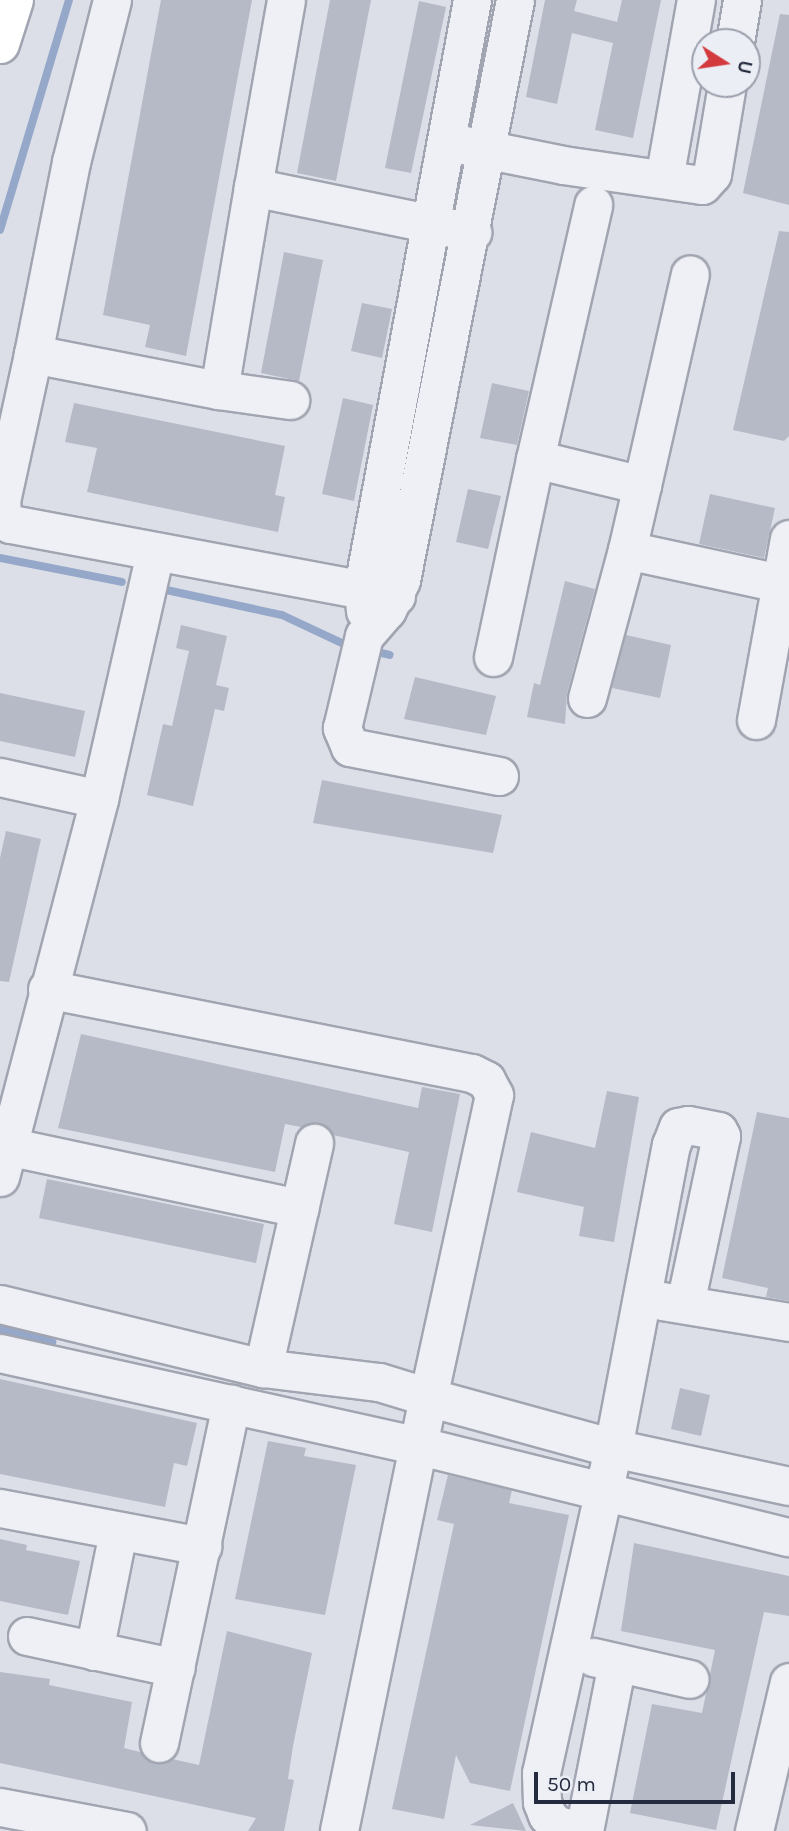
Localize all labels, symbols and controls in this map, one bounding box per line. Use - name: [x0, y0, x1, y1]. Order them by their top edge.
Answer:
- north arrow: [691, 28, 761, 98]
- text: U: [732, 58, 757, 76]
- scale bar: [537, 1758, 738, 1802]
- text: 50 m: [547, 1772, 596, 1796]

